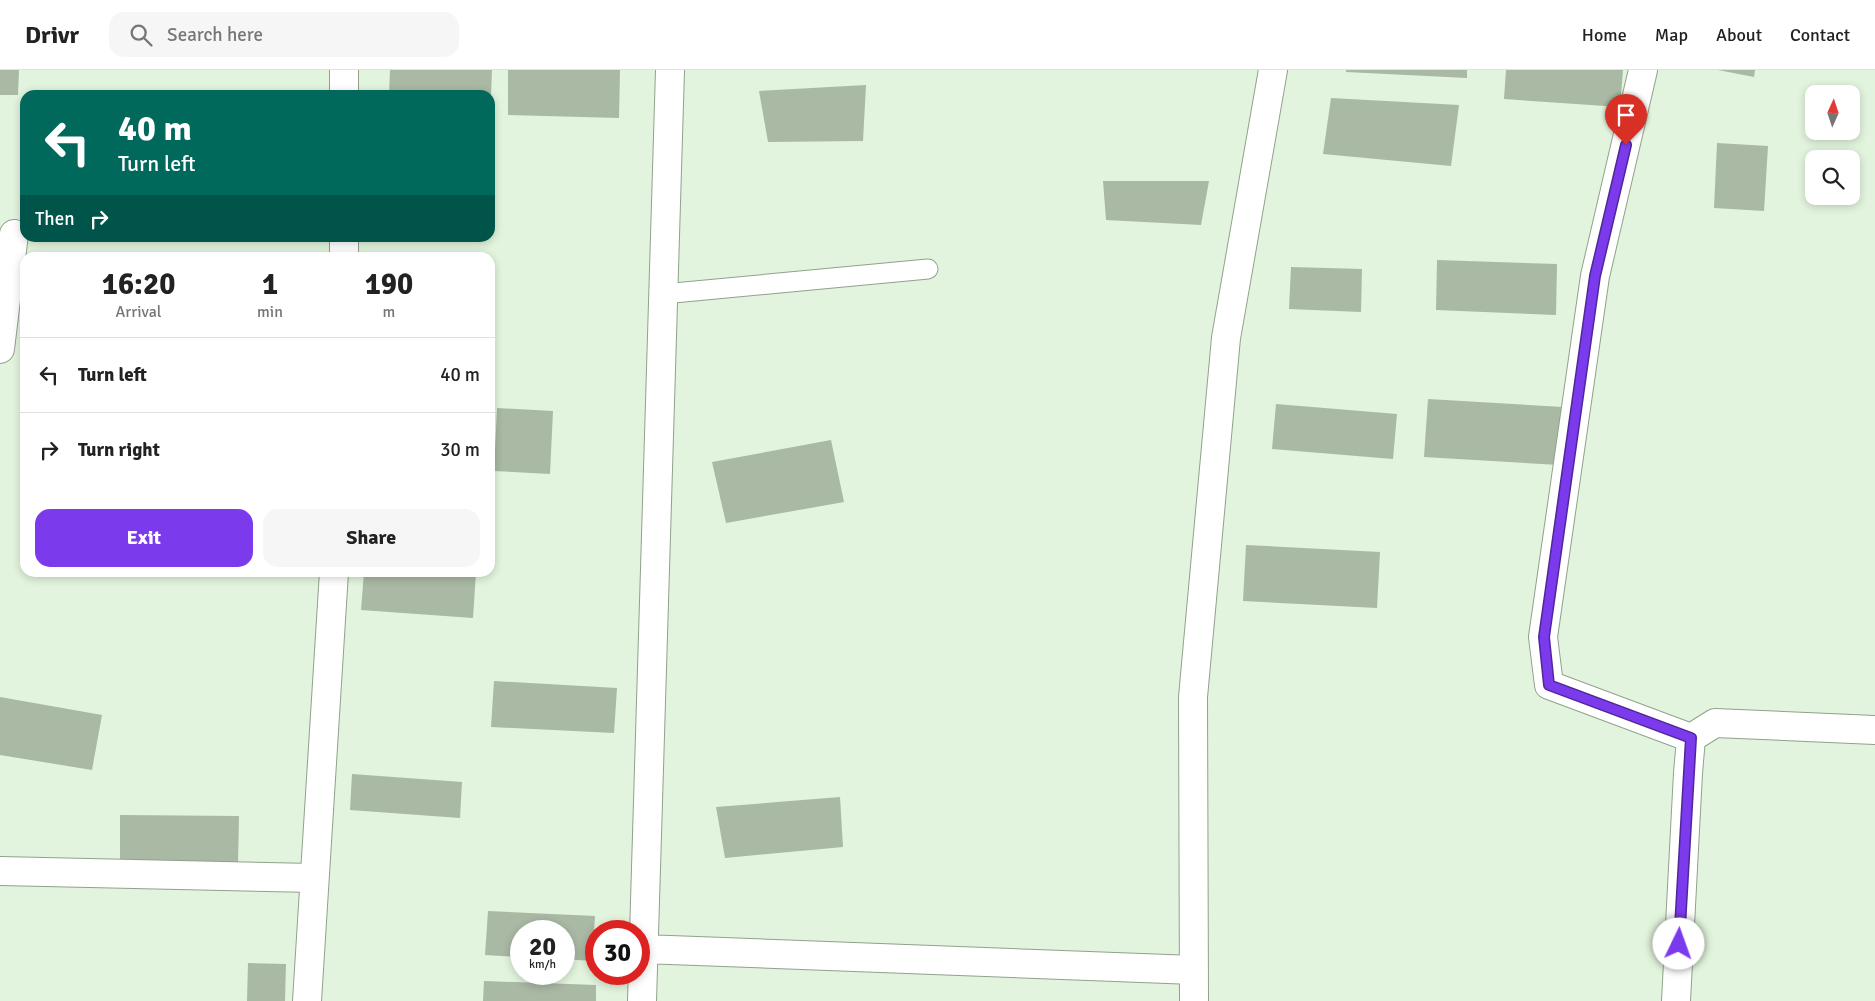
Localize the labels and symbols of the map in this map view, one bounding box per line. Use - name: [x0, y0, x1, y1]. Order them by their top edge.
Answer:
- north arrow: [1805, 85, 1860, 140]
- pin: [1605, 94, 1647, 145]
- position arrow: [1652, 917, 1704, 969]
- speed limit sign: 30: [585, 920, 650, 985]

